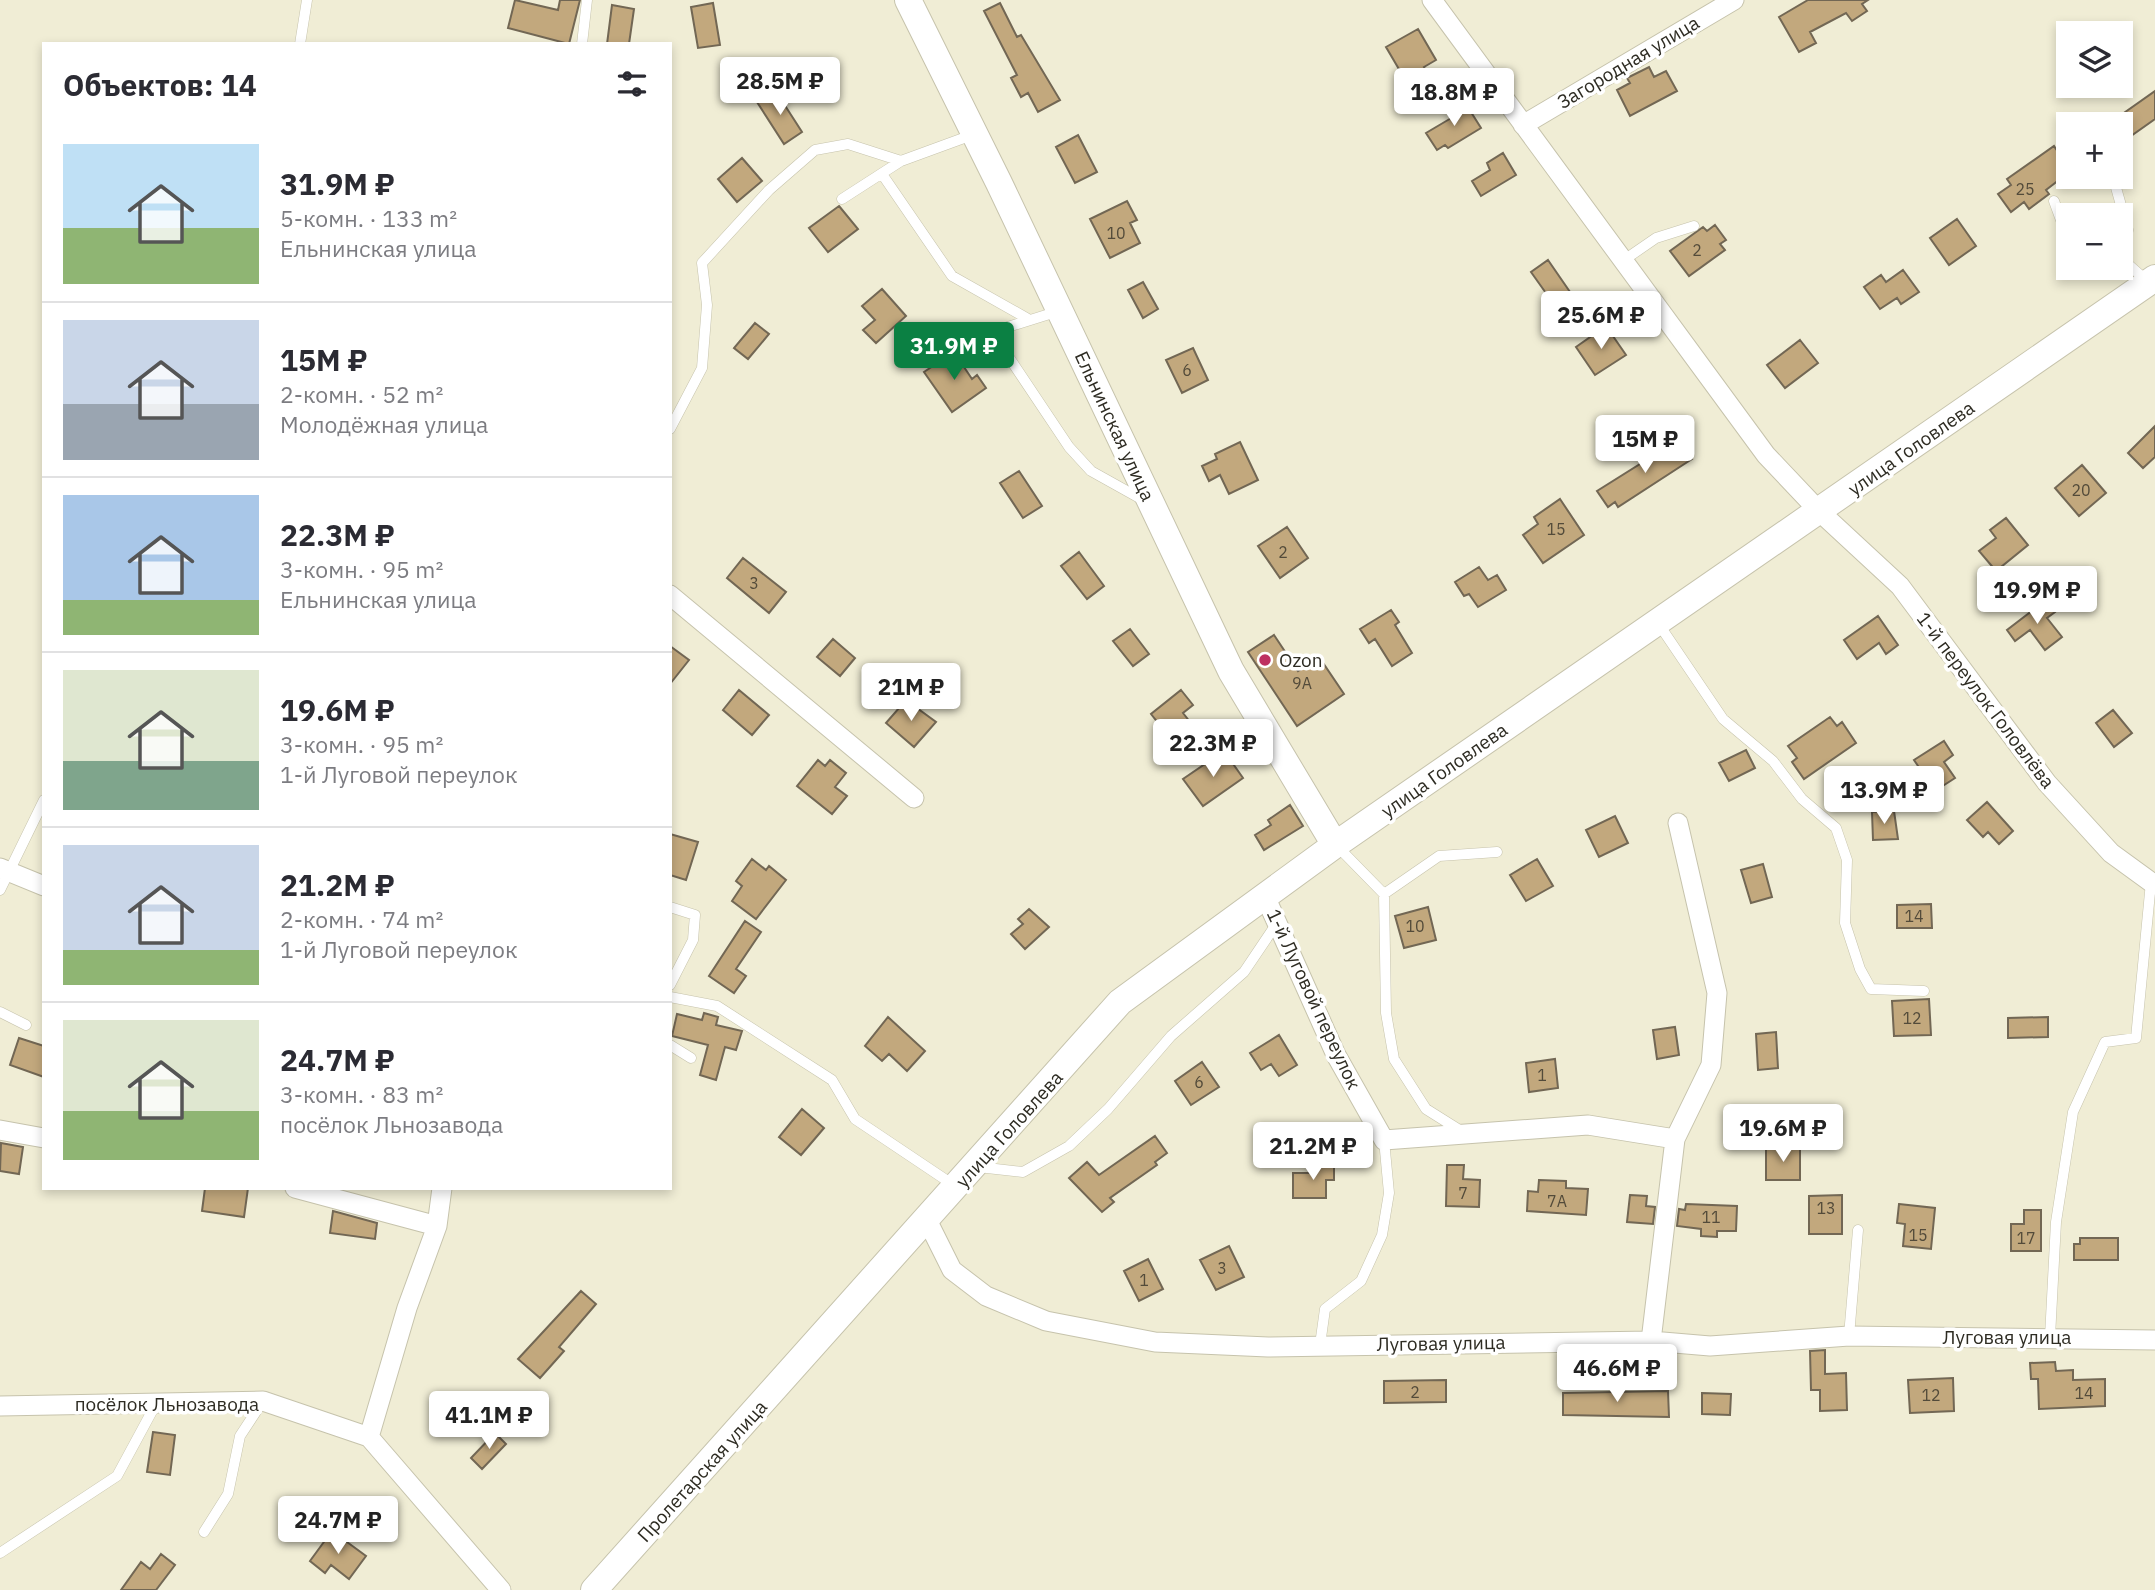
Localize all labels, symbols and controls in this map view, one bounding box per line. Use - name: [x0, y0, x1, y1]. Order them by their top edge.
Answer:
- street label: Загородная улица: [1553, 10, 1703, 114]
- map controls: [2056, 21, 2133, 280]
- button: layers: [2056, 21, 2133, 98]
- pin: 28.5M ₽: [715, 58, 845, 117]
- text: Объектов: 14: [63, 65, 257, 104]
- icon: filters: [613, 65, 651, 103]
- text: 28.5M ₽: [736, 65, 824, 95]
- pin: 18.8M ₽: [1389, 68, 1519, 128]
- text: 18.8M ₽: [1410, 76, 1498, 106]
- button: +: [2056, 112, 2133, 189]
- text: 31.9M ₽: [280, 164, 395, 203]
- icon: home: [119, 172, 203, 256]
- house number: 25: [2015, 179, 2035, 199]
- text: 5-комн. · 133 m²: [280, 203, 457, 233]
- button: −: [2056, 203, 2133, 280]
- house number: 10: [1106, 223, 1126, 243]
- text: Ельнинская улица: [280, 233, 477, 263]
- house number: 2: [1692, 240, 1702, 260]
- pin: 25.6M ₽: [1536, 292, 1666, 351]
- text: 25.6M ₽: [1557, 299, 1645, 329]
- pin: 31.9M ₽: [889, 322, 1019, 382]
- text: 31.9M ₽: [910, 330, 998, 360]
- text: 15M ₽: [280, 340, 367, 379]
- street label: Ельнинская улица: [1070, 347, 1160, 505]
- icon: home: [119, 348, 203, 432]
- house number: 6: [1182, 360, 1192, 380]
- text: 2-комн. · 52 m²: [280, 379, 443, 409]
- street label: улица Головлева: [1843, 395, 1979, 501]
- text: Молодёжная улица: [280, 409, 488, 439]
- pin: 15M ₽: [1596, 416, 1694, 475]
- text: 15M ₽: [1611, 423, 1679, 453]
- house number: 20: [2071, 480, 2091, 500]
- text: 22.3M ₽: [280, 515, 395, 554]
- house number: 15: [1546, 519, 1566, 539]
- icon: home: [119, 523, 203, 607]
- house number: 2: [1278, 542, 1288, 562]
- text: 3-комн. · 95 m²: [280, 554, 443, 584]
- pin: 19.9M ₽: [1972, 566, 2102, 626]
- house number: 3: [749, 573, 759, 593]
- text: 19.9M ₽: [1993, 574, 2081, 604]
- text: Ельнинская улица: [280, 584, 477, 614]
- street label: 1-й переулок Головлёва: [1912, 607, 2060, 793]
- place label: Ozon: [1279, 648, 1323, 672]
- marker: Ozon: [1257, 652, 1273, 668]
- pin: 21M ₽: [862, 664, 960, 723]
- text: 21M ₽: [877, 671, 945, 701]
- house number: 9А: [1292, 673, 1312, 693]
- text: 19.6M ₽: [280, 690, 395, 729]
- icon: home: [119, 698, 203, 782]
- street label: улица Головлева: [1376, 717, 1512, 823]
- pin: 22.3M ₽: [1148, 720, 1278, 779]
- text: 22.3M ₽: [1169, 727, 1257, 757]
- text: 3-комн. · 95 m²: [280, 729, 443, 759]
- text: 1-й Луговой переулок: [280, 759, 518, 789]
- pin: 13.9M ₽: [1819, 766, 1949, 826]
- text: 13.9M ₽: [1840, 774, 1928, 804]
- text: 21.2M ₽: [280, 865, 395, 904]
- icon: home: [119, 873, 203, 957]
- text: 2-комн. · 74 m²: [280, 904, 443, 934]
- street label: 1-й Луговой переулок: [1262, 905, 1366, 1093]
- house number: 14: [1904, 906, 1924, 926]
- house number: 10: [1405, 916, 1425, 936]
- text: 1-й Луговой переулок: [280, 934, 518, 964]
- house number: 12: [1902, 1008, 1922, 1028]
- text: 24.7M ₽: [280, 1040, 395, 1079]
- icon: home: [119, 1048, 203, 1132]
- house number: 1: [1537, 1065, 1547, 1085]
- street label: улица Головлева: [950, 1066, 1068, 1192]
- house number: 6: [1194, 1072, 1204, 1092]
- text: 3-комн. · 83 m²: [280, 1079, 443, 1109]
- pin: 19.6M ₽: [1718, 1104, 1848, 1164]
- text: посёлок Льнозавода: [280, 1109, 503, 1139]
- text: 19.6M ₽: [1739, 1112, 1827, 1142]
- pin: 21.2M ₽: [1248, 1122, 1378, 1182]
- text: 21.2M ₽: [1269, 1130, 1357, 1160]
- house number: 7: [1458, 1183, 1468, 1203]
- house number: 7А: [1547, 1191, 1567, 1211]
- house number: 13: [1816, 1198, 1836, 1218]
- house number: 11: [1701, 1207, 1721, 1227]
- house number: 15: [1908, 1225, 1928, 1245]
- house number: 17: [2016, 1228, 2036, 1248]
- house number: 3: [1217, 1258, 1227, 1278]
- house number: 1: [1139, 1270, 1149, 1290]
- street label: Луговая улица: [1943, 1325, 2071, 1349]
- street label: Луговая улица: [1376, 1330, 1506, 1356]
- pin: 46.6M ₽: [1552, 1344, 1682, 1404]
- text: 46.6M ₽: [1573, 1352, 1661, 1382]
- house number: 2: [1410, 1382, 1420, 1402]
- house number: 14: [2074, 1383, 2094, 1403]
- house number: 12: [1921, 1385, 1941, 1405]
- street label: посёлок Льнозавода: [75, 1392, 259, 1416]
- pin: 41.1M ₽: [424, 1392, 554, 1451]
- street label: Пролетарская улица: [632, 1395, 772, 1547]
- text: 41.1M ₽: [445, 1399, 533, 1429]
- pin: 24.7M ₽: [273, 1496, 403, 1556]
- text: 24.7M ₽: [294, 1504, 382, 1534]

